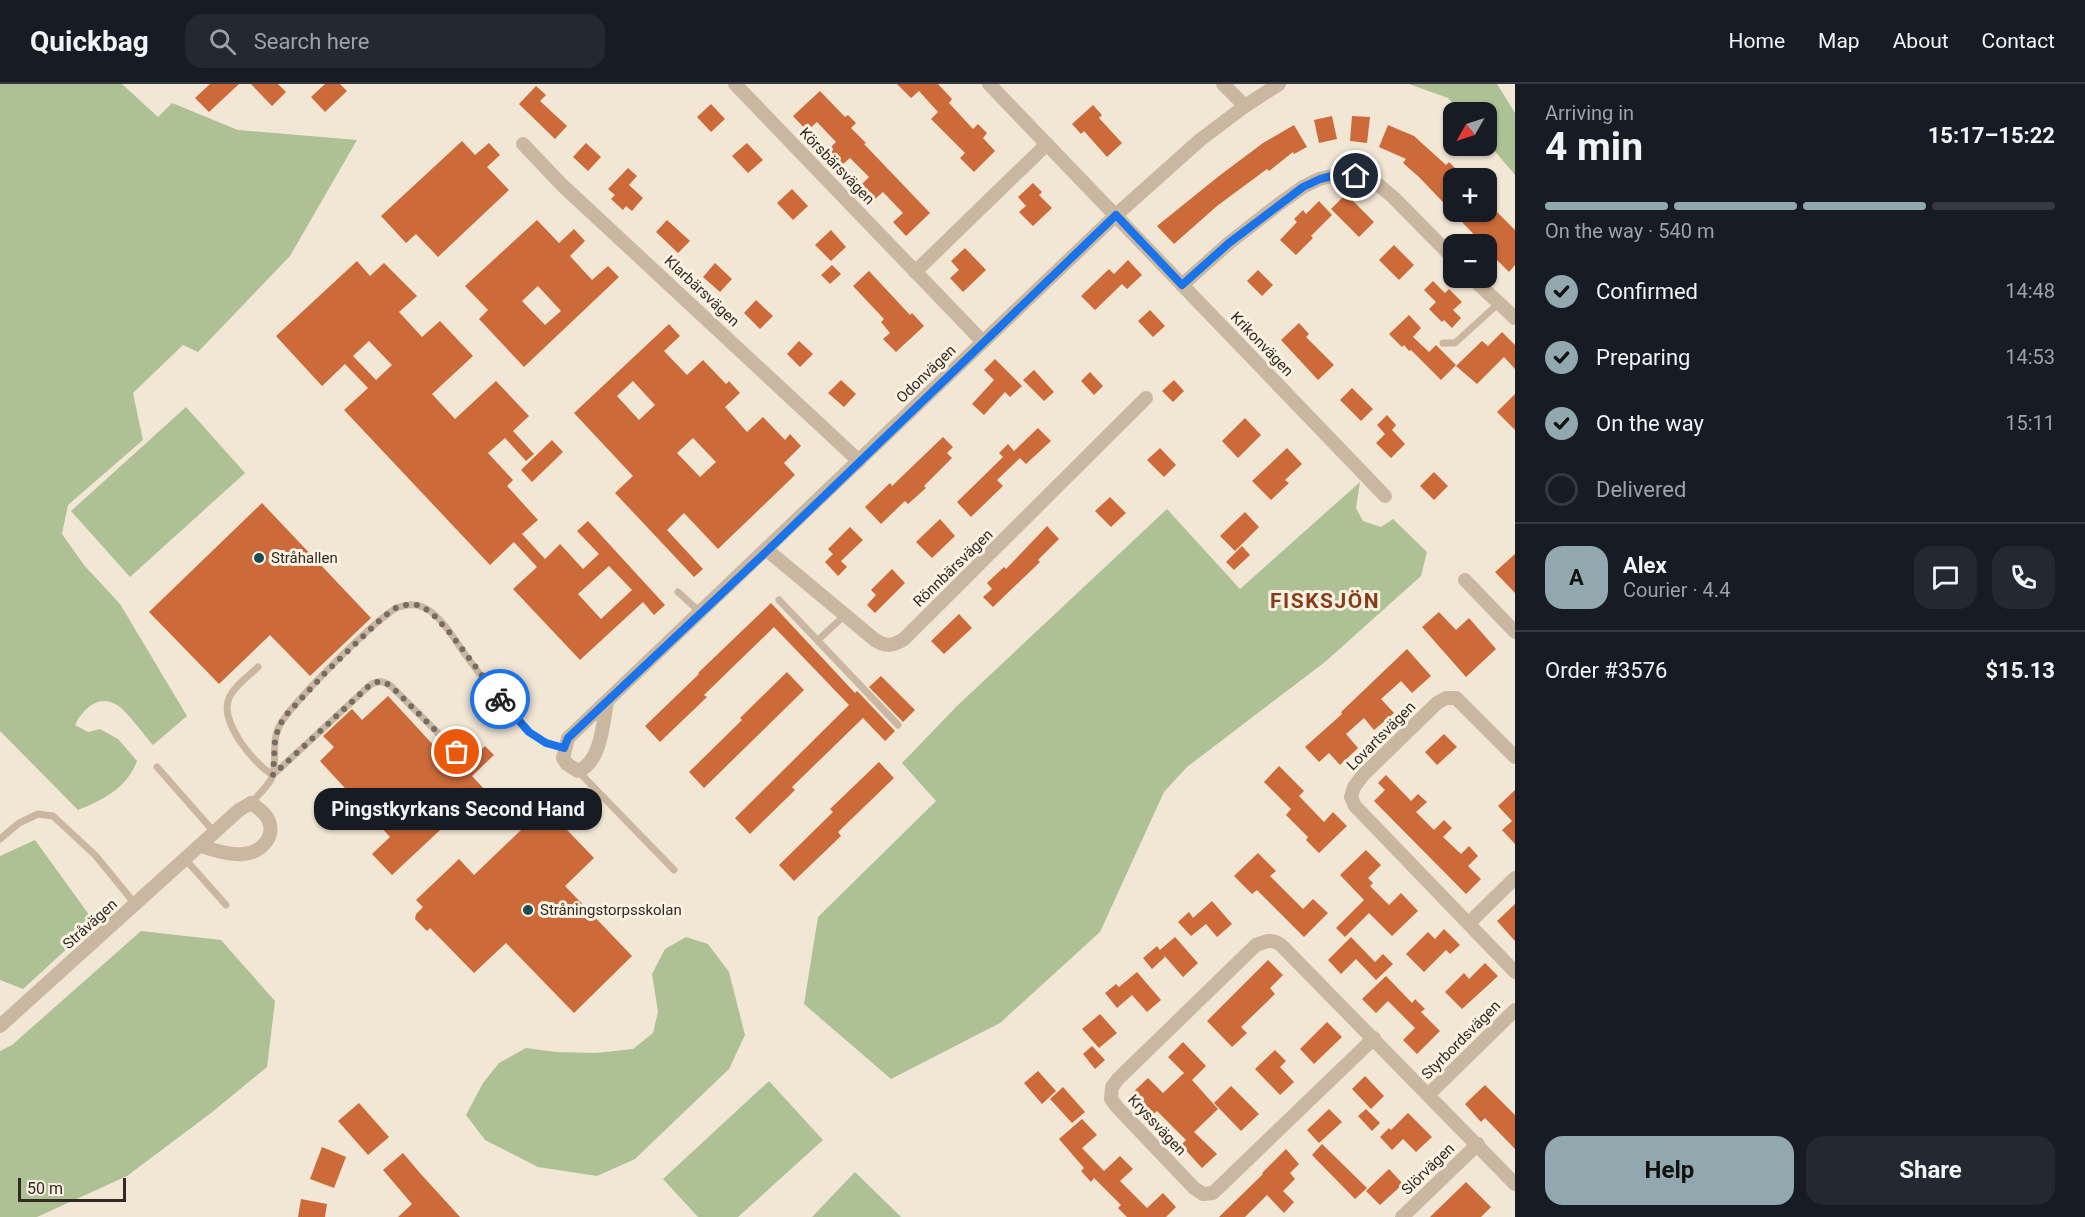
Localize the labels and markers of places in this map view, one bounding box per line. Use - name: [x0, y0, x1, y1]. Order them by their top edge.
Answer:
- pin: [1330, 150, 1381, 201]
- place label: Stråhallen: [271, 549, 338, 567]
- marker: Stråhallen: [252, 551, 266, 565]
- pin: [431, 726, 482, 777]
- callout: Pingstkyrkans Second Hand: [313, 788, 601, 830]
- place label: Stråningstorpsskolan: [540, 901, 682, 919]
- marker: Stråningstorpsskolan: [521, 903, 535, 917]

